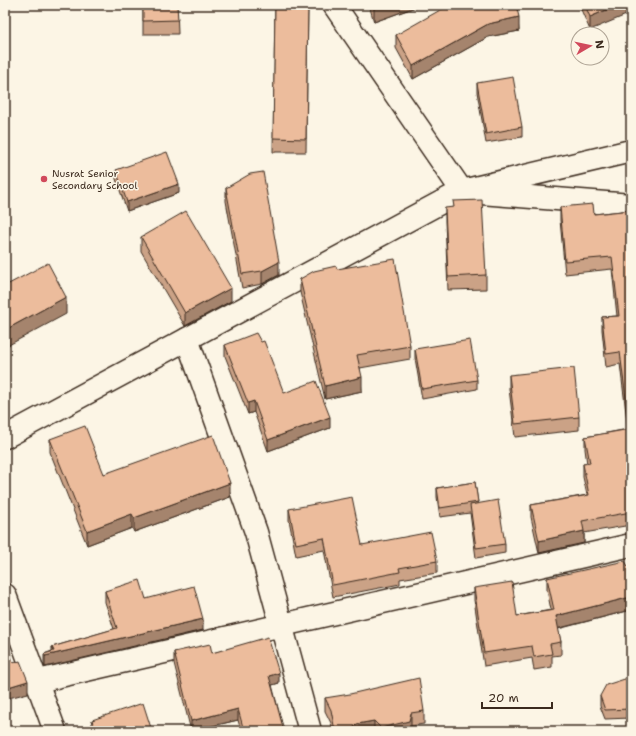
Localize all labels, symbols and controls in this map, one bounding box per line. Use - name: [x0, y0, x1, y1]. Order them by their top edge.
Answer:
- north arrow: [570, 26, 610, 66]
- text: N: [591, 39, 608, 50]
- place label: Nusrat Senior Secondary School: [52, 167, 137, 192]
- marker: Nusrat Senior Secondary School: [39, 174, 49, 184]
- scale bar: [482, 684, 552, 710]
- text: 20 m: [488, 690, 519, 706]

